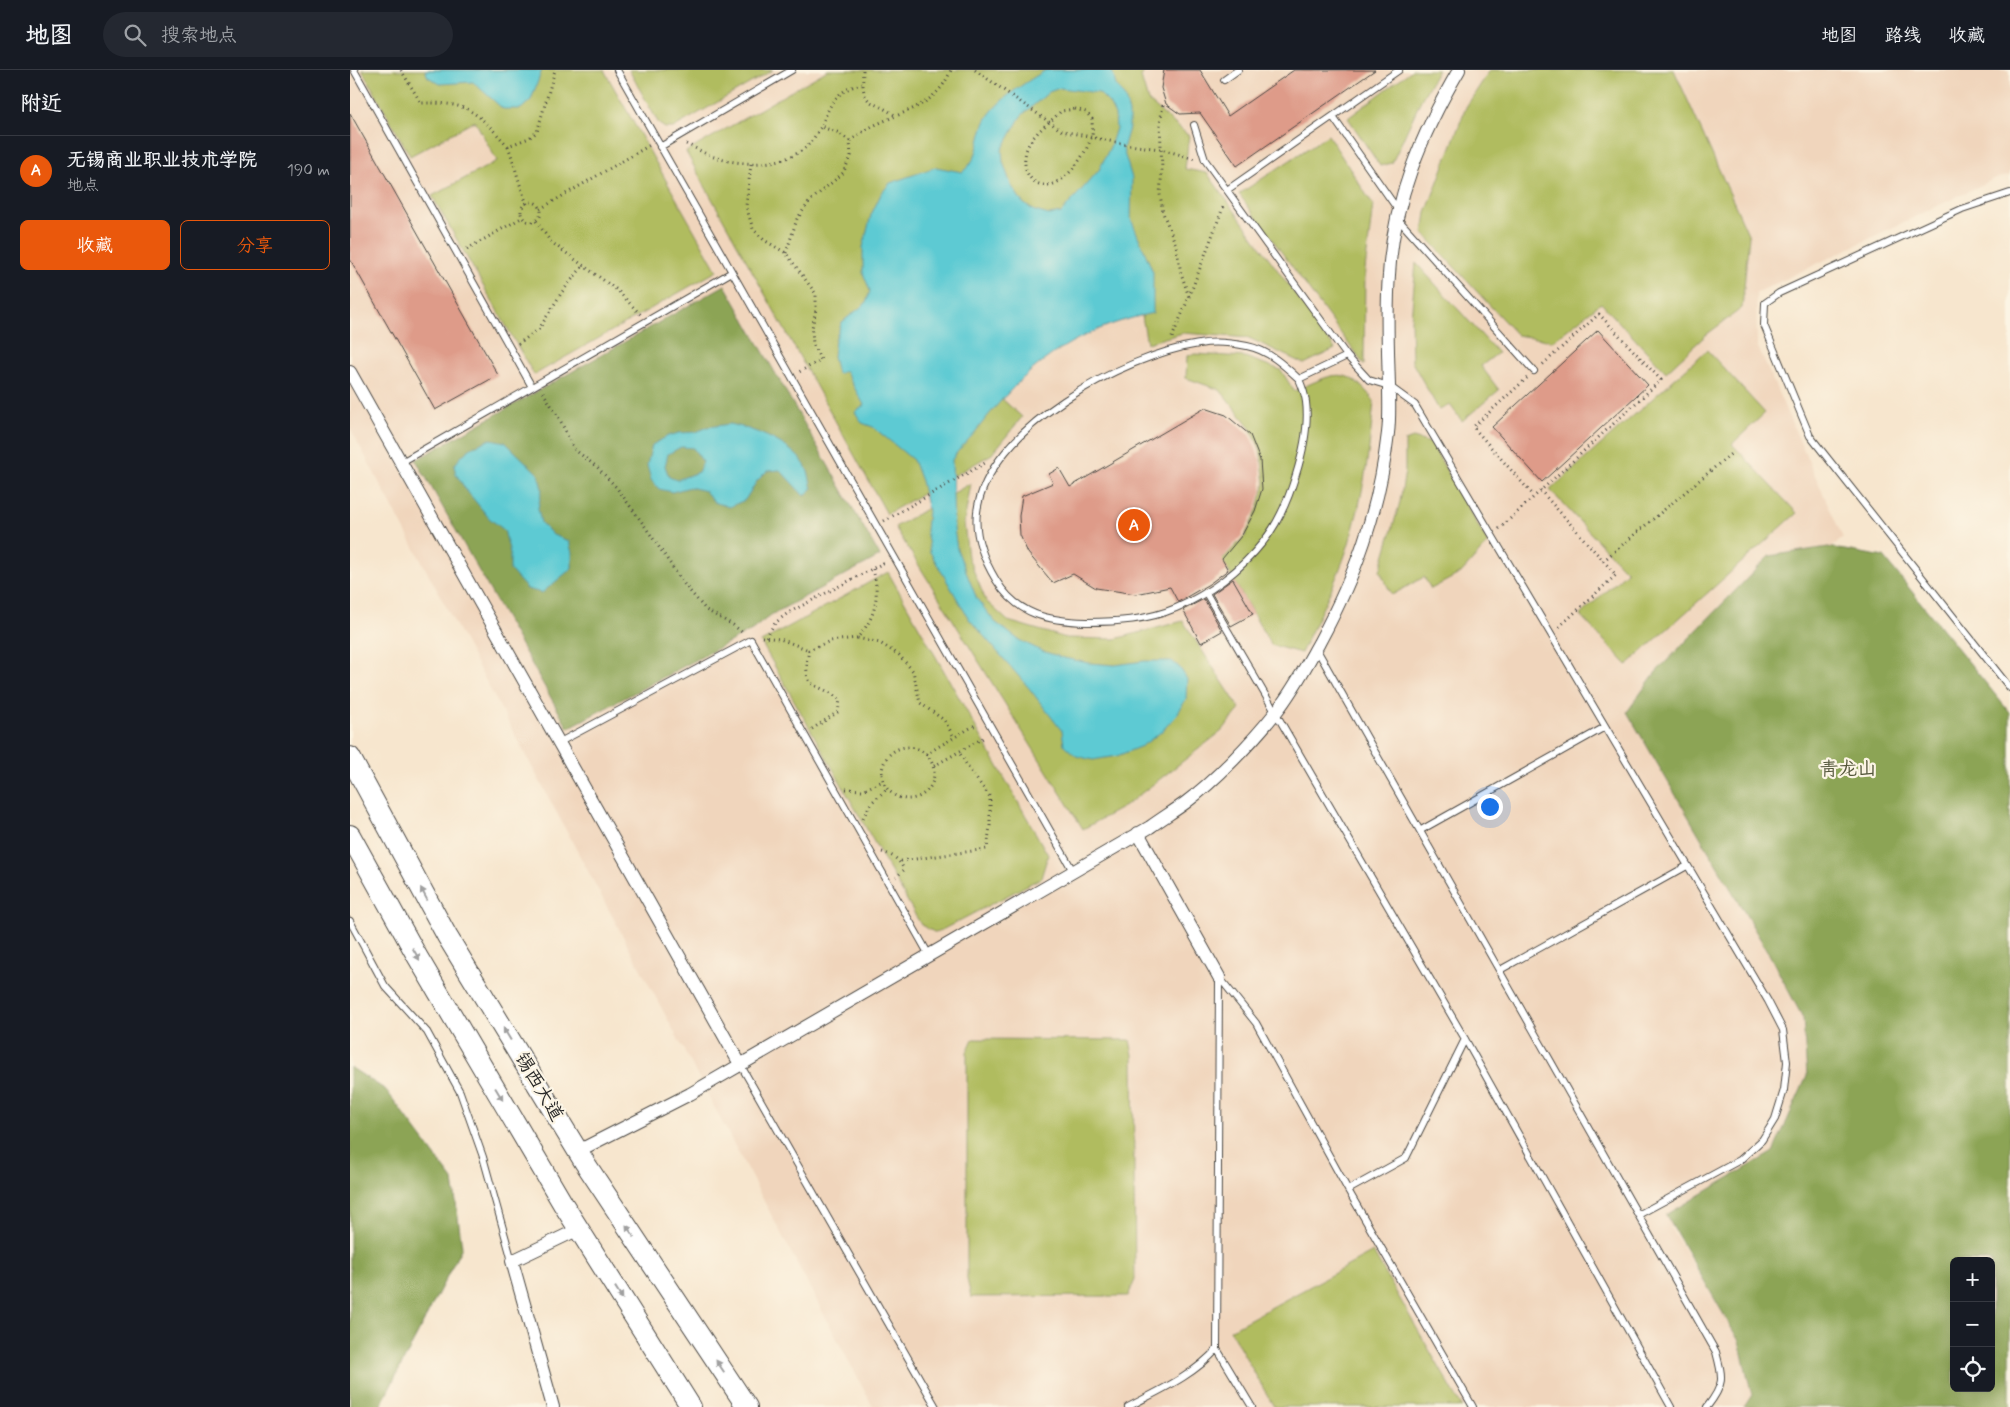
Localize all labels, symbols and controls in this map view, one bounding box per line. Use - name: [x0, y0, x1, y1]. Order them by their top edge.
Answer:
- search box: [103, 12, 453, 57]
- text: 地图: [25, 21, 73, 52]
- icon: search: [121, 21, 149, 49]
- text: 搜索地点: [161, 23, 237, 48]
- text: 地图: [1821, 24, 1857, 48]
- text: 路线: [1885, 24, 1921, 48]
- text: 收藏: [1949, 24, 1985, 48]
- text: 附近: [20, 90, 62, 118]
- text: 无锡商业职业技术学院: [67, 148, 257, 173]
- text: A: [31, 160, 41, 181]
- text: 190 m: [287, 160, 330, 181]
- text: 地点: [67, 175, 99, 196]
- button: 收藏: [20, 220, 170, 270]
- button: 分享: [180, 220, 330, 270]
- pin: A: [1118, 506, 1150, 544]
- park label: 青龙山: [1819, 757, 1877, 782]
- your location: [1477, 794, 1503, 820]
- one-way arrow: [420, 887, 428, 901]
- one-way arrow: [412, 947, 420, 962]
- one-way arrow: [502, 1027, 511, 1040]
- street label: 锡西大道: [509, 1048, 569, 1126]
- one-way arrow: [494, 1088, 503, 1101]
- one-way arrow: [625, 1224, 634, 1238]
- map controls: [1950, 1257, 1995, 1392]
- button: +: [1950, 1257, 1995, 1302]
- one-way arrow: [615, 1286, 624, 1300]
- button: −: [1950, 1302, 1995, 1347]
- button: locate: [1950, 1347, 1995, 1392]
- one-way arrow: [715, 1360, 725, 1373]

